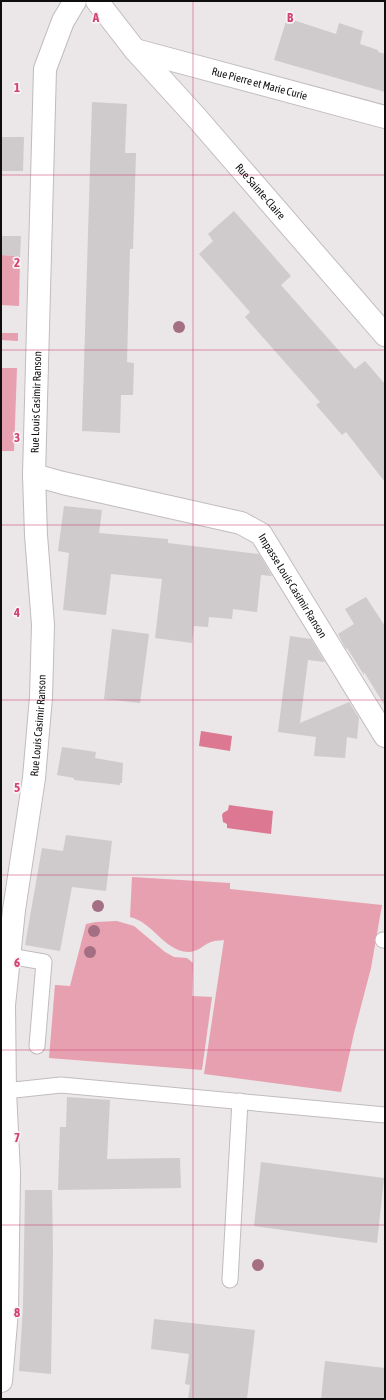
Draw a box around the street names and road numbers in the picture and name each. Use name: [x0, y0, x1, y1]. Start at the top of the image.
street label: Rue Pierre et Marie Curie: [210, 65, 309, 102]
street label: Rue Sainte-Claire: [233, 161, 288, 222]
street label: Rue Louis Casimir Ranson: [29, 351, 43, 453]
street label: Impasse Louis Casimir Ranson: [256, 531, 329, 640]
street label: Rue Louis Casimir Ranson: [28, 674, 48, 777]

